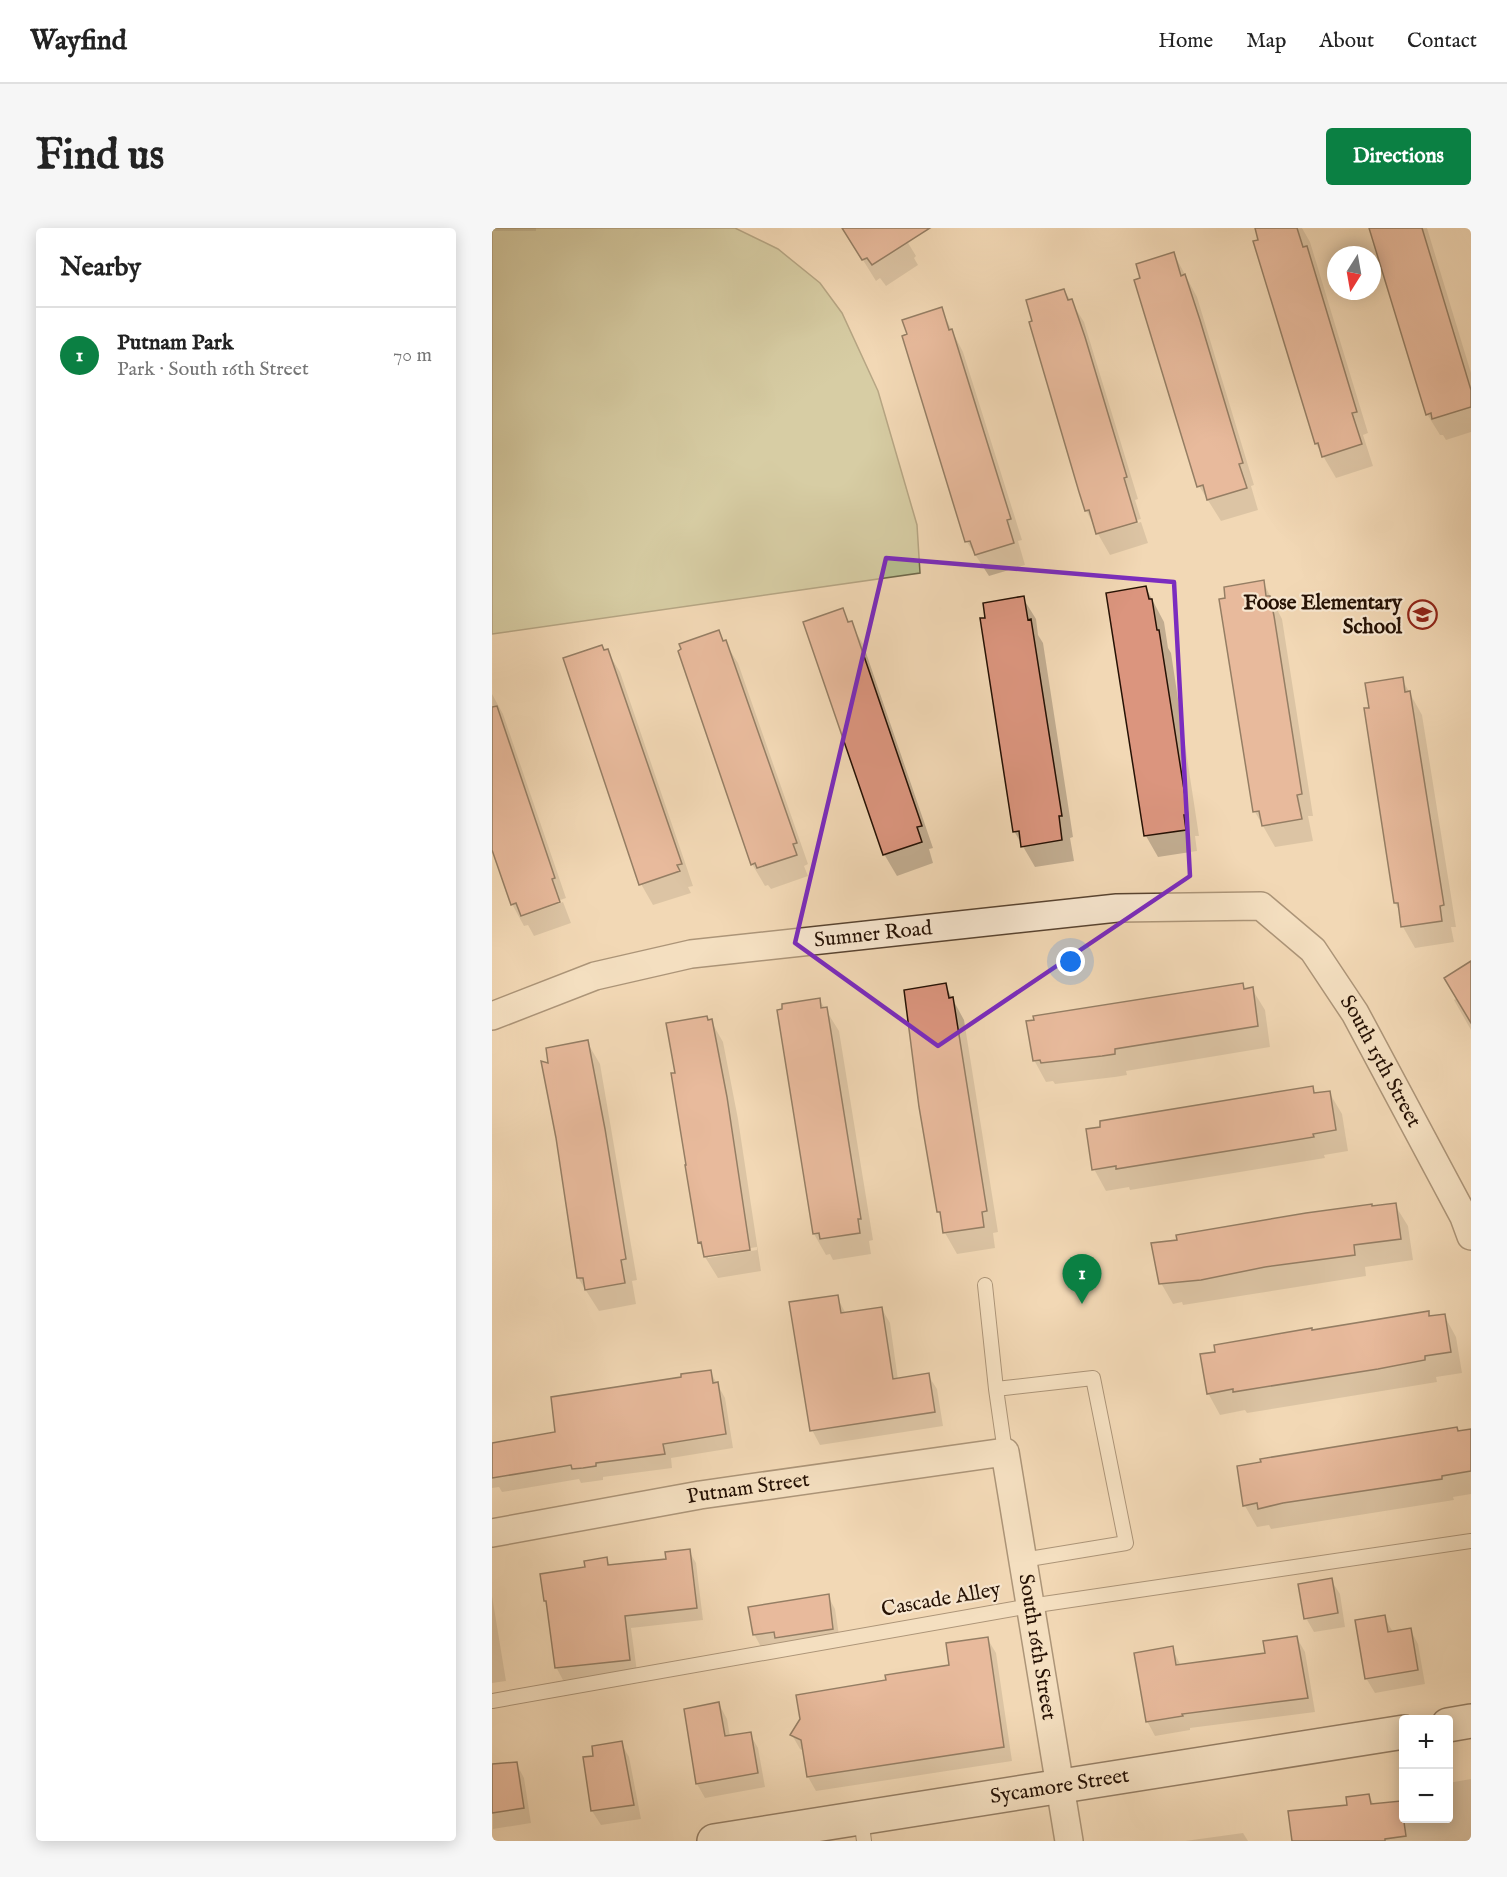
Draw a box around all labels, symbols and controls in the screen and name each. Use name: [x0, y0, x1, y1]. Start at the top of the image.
text: Wayfind: [30, 24, 127, 59]
text: Home: [1158, 28, 1213, 55]
text: Map: [1246, 28, 1286, 55]
text: About: [1319, 28, 1374, 55]
text: Contact: [1407, 28, 1477, 55]
button: Directions: [1326, 128, 1471, 185]
text: Find us: [36, 130, 164, 183]
north arrow: [1327, 246, 1381, 300]
text: Nearby: [60, 251, 141, 284]
text: Putnam Park: [117, 329, 234, 357]
text: 1: [76, 343, 83, 368]
text: 70 m: [393, 343, 432, 368]
text: Park · South 16th Street: [117, 357, 309, 382]
place label: Foose Elementary School: [1244, 590, 1403, 641]
school or university icon: Foose Elementary School: [1407, 599, 1439, 631]
street label: Sumner Road: [813, 914, 934, 954]
your location: [1056, 947, 1085, 976]
street label: South 15th Street: [1333, 990, 1427, 1132]
pin: 1: [1062, 1254, 1102, 1304]
street label: Putnam Street: [685, 1466, 811, 1511]
street label: South 16th Street: [1012, 1572, 1062, 1722]
street label: Cascade Alley: [879, 1576, 1003, 1624]
map controls: [1399, 1715, 1453, 1823]
button: +: [1399, 1715, 1453, 1769]
street label: Sycamore Street: [988, 1762, 1131, 1811]
button: −: [1399, 1769, 1453, 1823]

